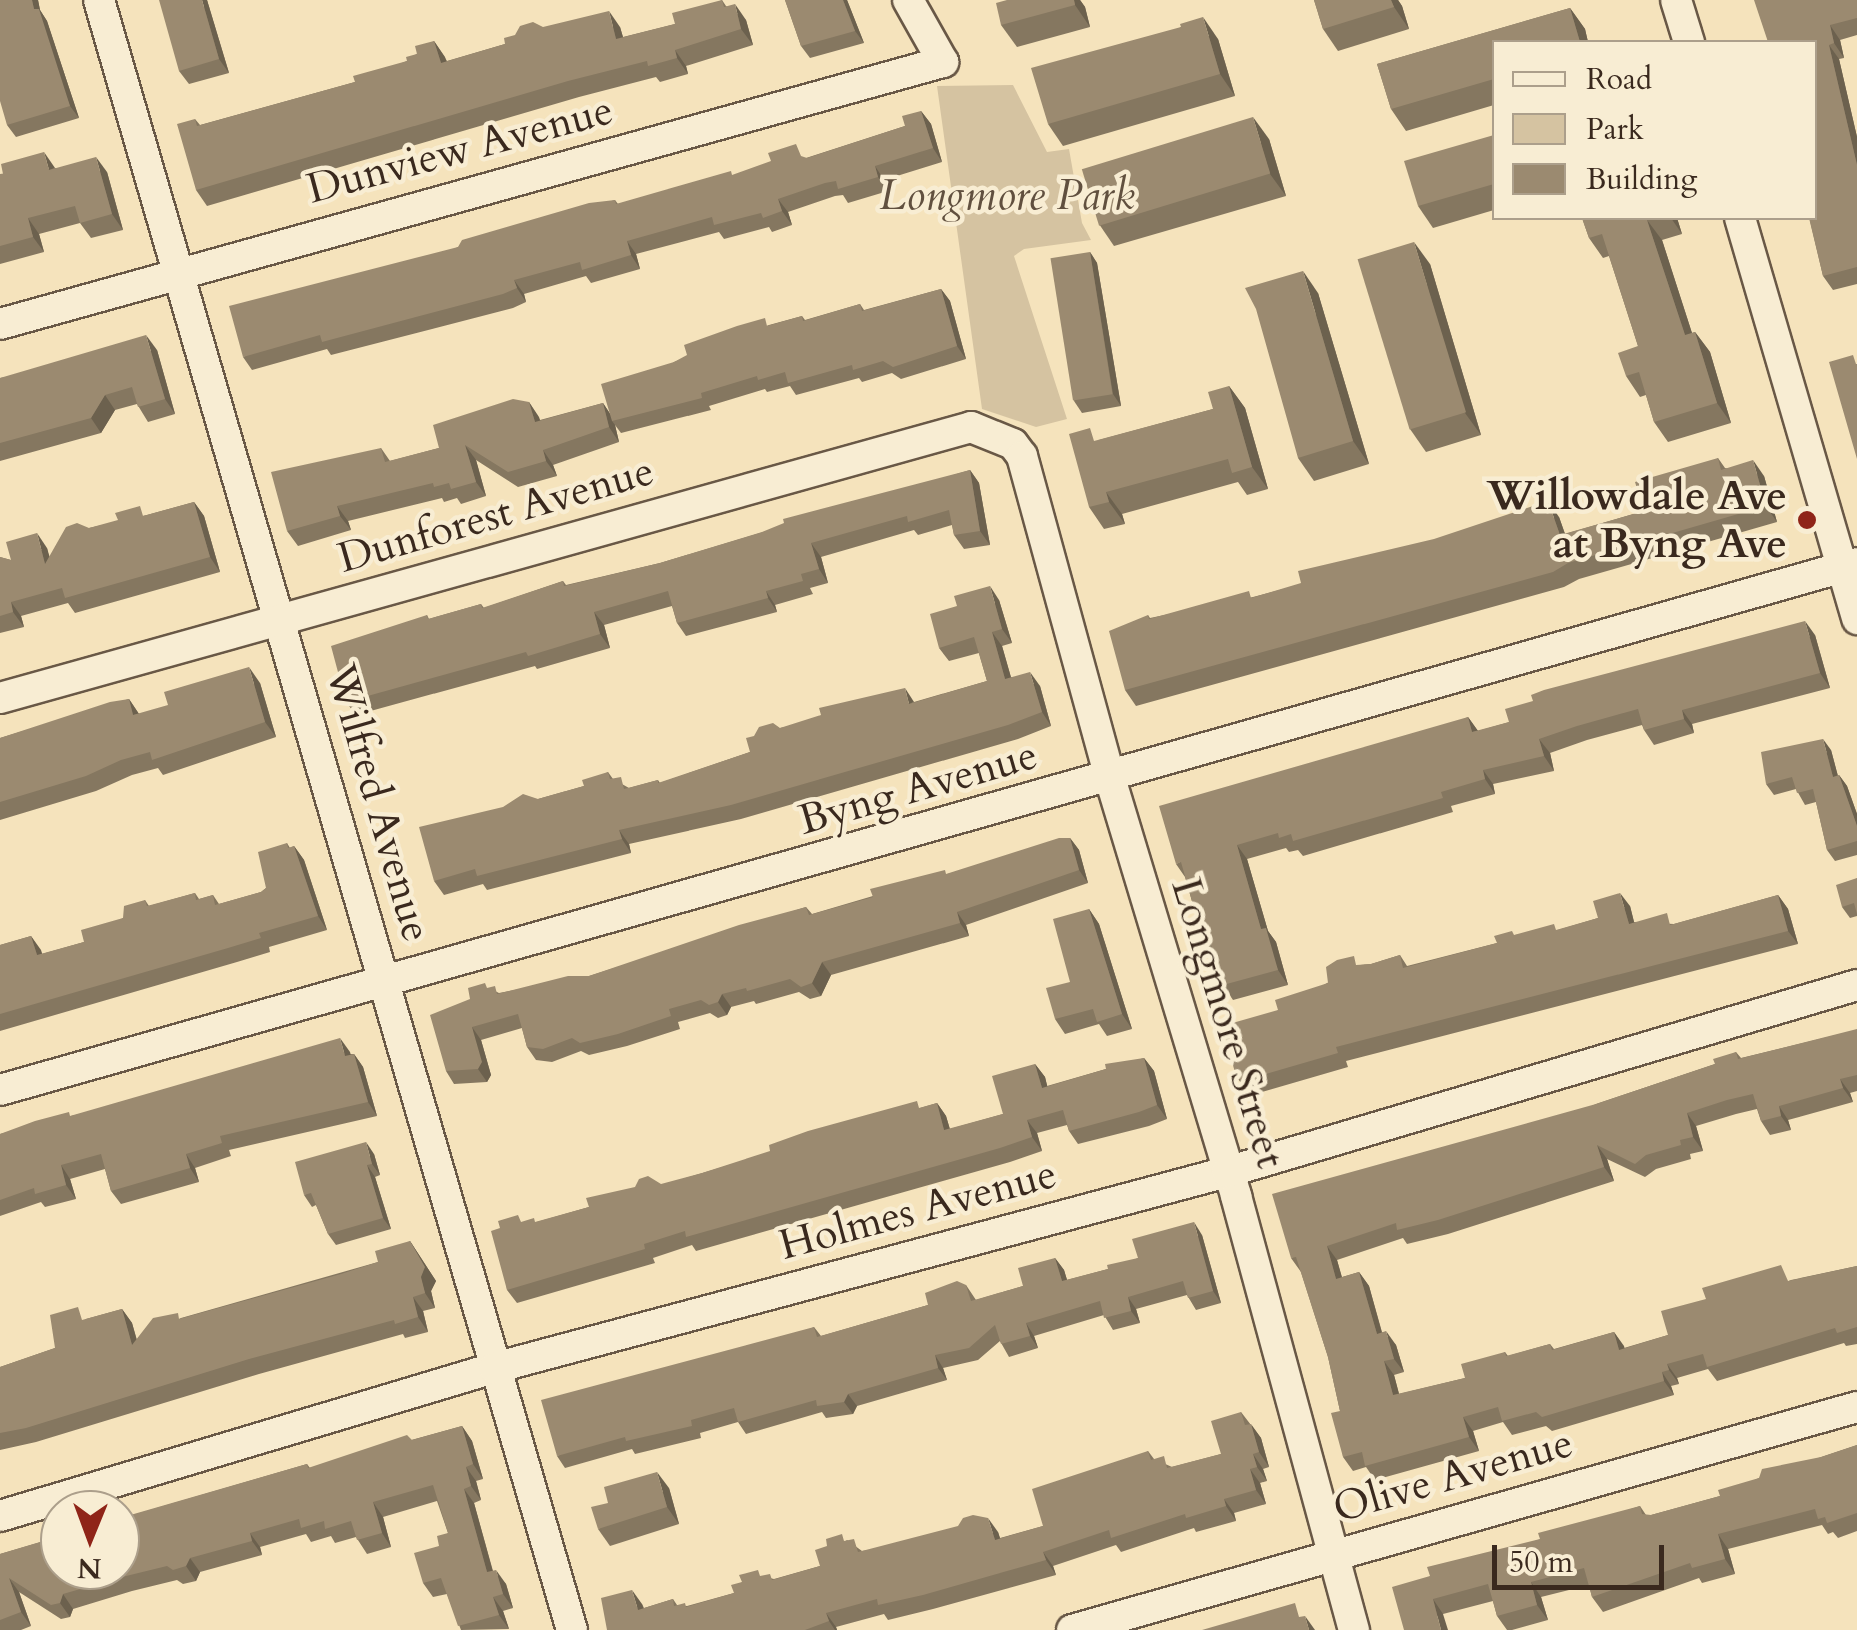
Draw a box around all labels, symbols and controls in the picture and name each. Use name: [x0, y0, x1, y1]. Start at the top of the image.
legend: [1492, 40, 1817, 220]
text: Road: [1586, 59, 1652, 100]
street label: Dunview Avenue: [302, 85, 618, 215]
text: Park: [1586, 109, 1644, 150]
text: Building: [1586, 159, 1697, 200]
park label: Longmore Park: [879, 171, 1135, 221]
street label: Dunforest Avenue: [333, 446, 659, 584]
place label: Willowdale Ave at Byng Ave: [1487, 471, 1787, 570]
marker: Willowdale Ave at Byng Ave: [1796, 509, 1818, 531]
street label: Wilfred Avenue: [314, 659, 442, 947]
street label: Byng Avenue: [793, 730, 1043, 846]
street label: Longmore Street: [1160, 872, 1296, 1174]
street label: Holmes Avenue: [774, 1149, 1062, 1271]
street label: Olive Avenue: [1328, 1418, 1578, 1534]
north arrow: [40, 1490, 140, 1590]
scale bar: [1497, 1525, 1670, 1587]
text: 50 m: [1509, 1542, 1573, 1583]
text: N: [77, 1549, 102, 1587]

